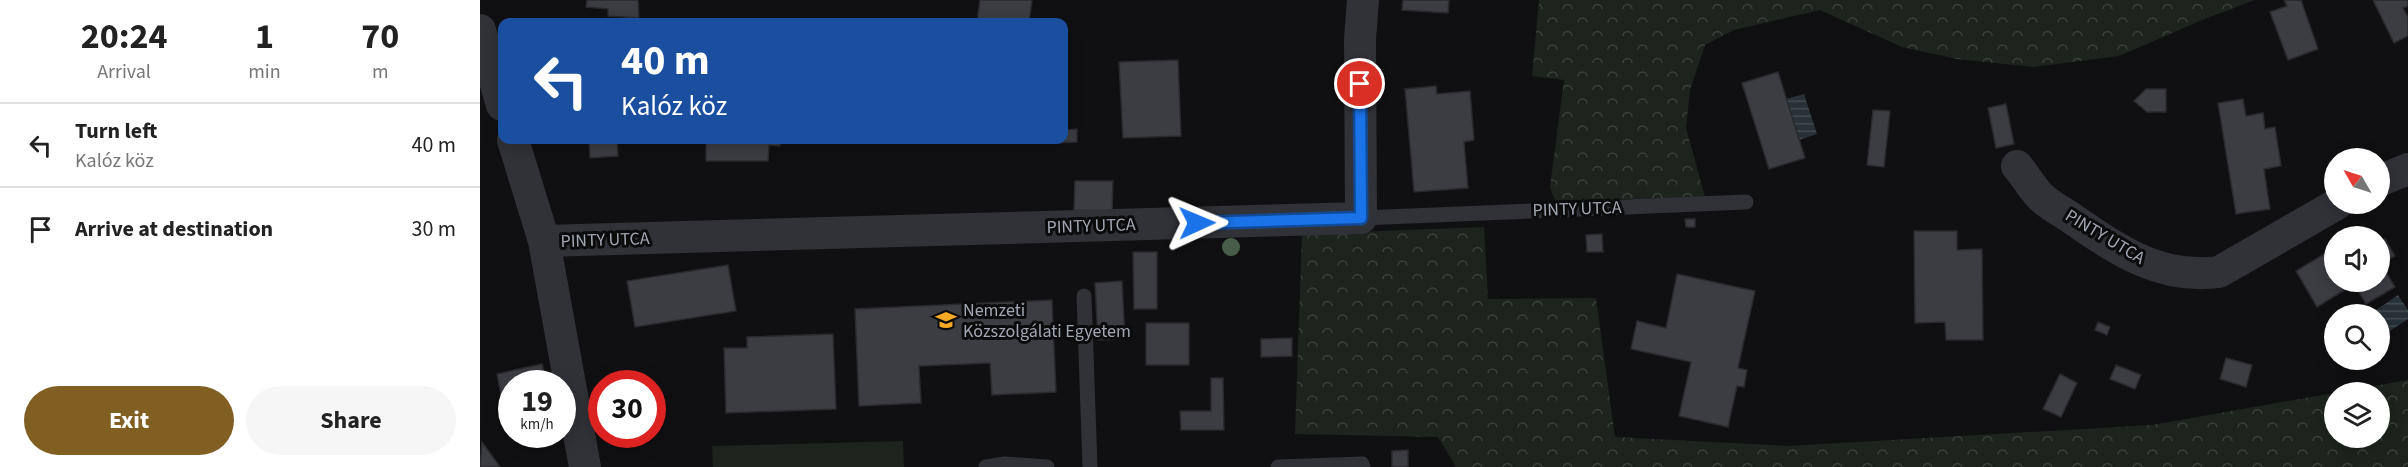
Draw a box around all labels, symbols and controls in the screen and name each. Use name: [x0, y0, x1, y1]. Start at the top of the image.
text: 20:24: [81, 11, 168, 62]
text: 1: [255, 11, 274, 62]
text: 70: [361, 11, 399, 62]
text: 40 m: [621, 31, 710, 91]
icon: left: [522, 42, 600, 120]
text: Arrival: [97, 58, 151, 86]
text: min: [248, 58, 281, 86]
text: m: [372, 58, 389, 86]
pin: [1334, 58, 1385, 109]
icon: arrive: [1343, 67, 1376, 100]
text: Kalóz köz: [621, 87, 727, 126]
text: Turn left: [75, 115, 157, 147]
icon: left: [24, 129, 57, 162]
text: 40 m: [411, 129, 456, 161]
text: Kalóz köz: [75, 147, 154, 175]
north arrow: [2324, 148, 2390, 214]
map controls: [2324, 148, 2390, 448]
position arrow: [1165, 191, 1229, 255]
street label: PINTY UTCA: [1532, 195, 1622, 223]
street label: PINTY UTCA: [2060, 203, 2150, 271]
street label: PINTY UTCA: [1046, 212, 1136, 240]
icon: arrive: [24, 213, 57, 246]
text: Arrive at destination: [75, 213, 273, 245]
text: 30 m: [411, 213, 456, 245]
street label: PINTY UTCA: [560, 226, 650, 254]
button: sound: [2324, 226, 2390, 292]
place label: Nemzeti Közszolgálati Egyetem: [963, 298, 1131, 344]
button: search: [2324, 304, 2390, 370]
school or university icon: Nemzeti Közszolgálati Egyetem: [934, 308, 958, 332]
speed limit sign: 30: [588, 370, 666, 448]
text: 19: [521, 380, 553, 423]
button: layers: [2324, 382, 2390, 448]
button: Exit: [24, 386, 234, 455]
button: Share: [246, 386, 456, 455]
text: km/h: [520, 414, 554, 435]

